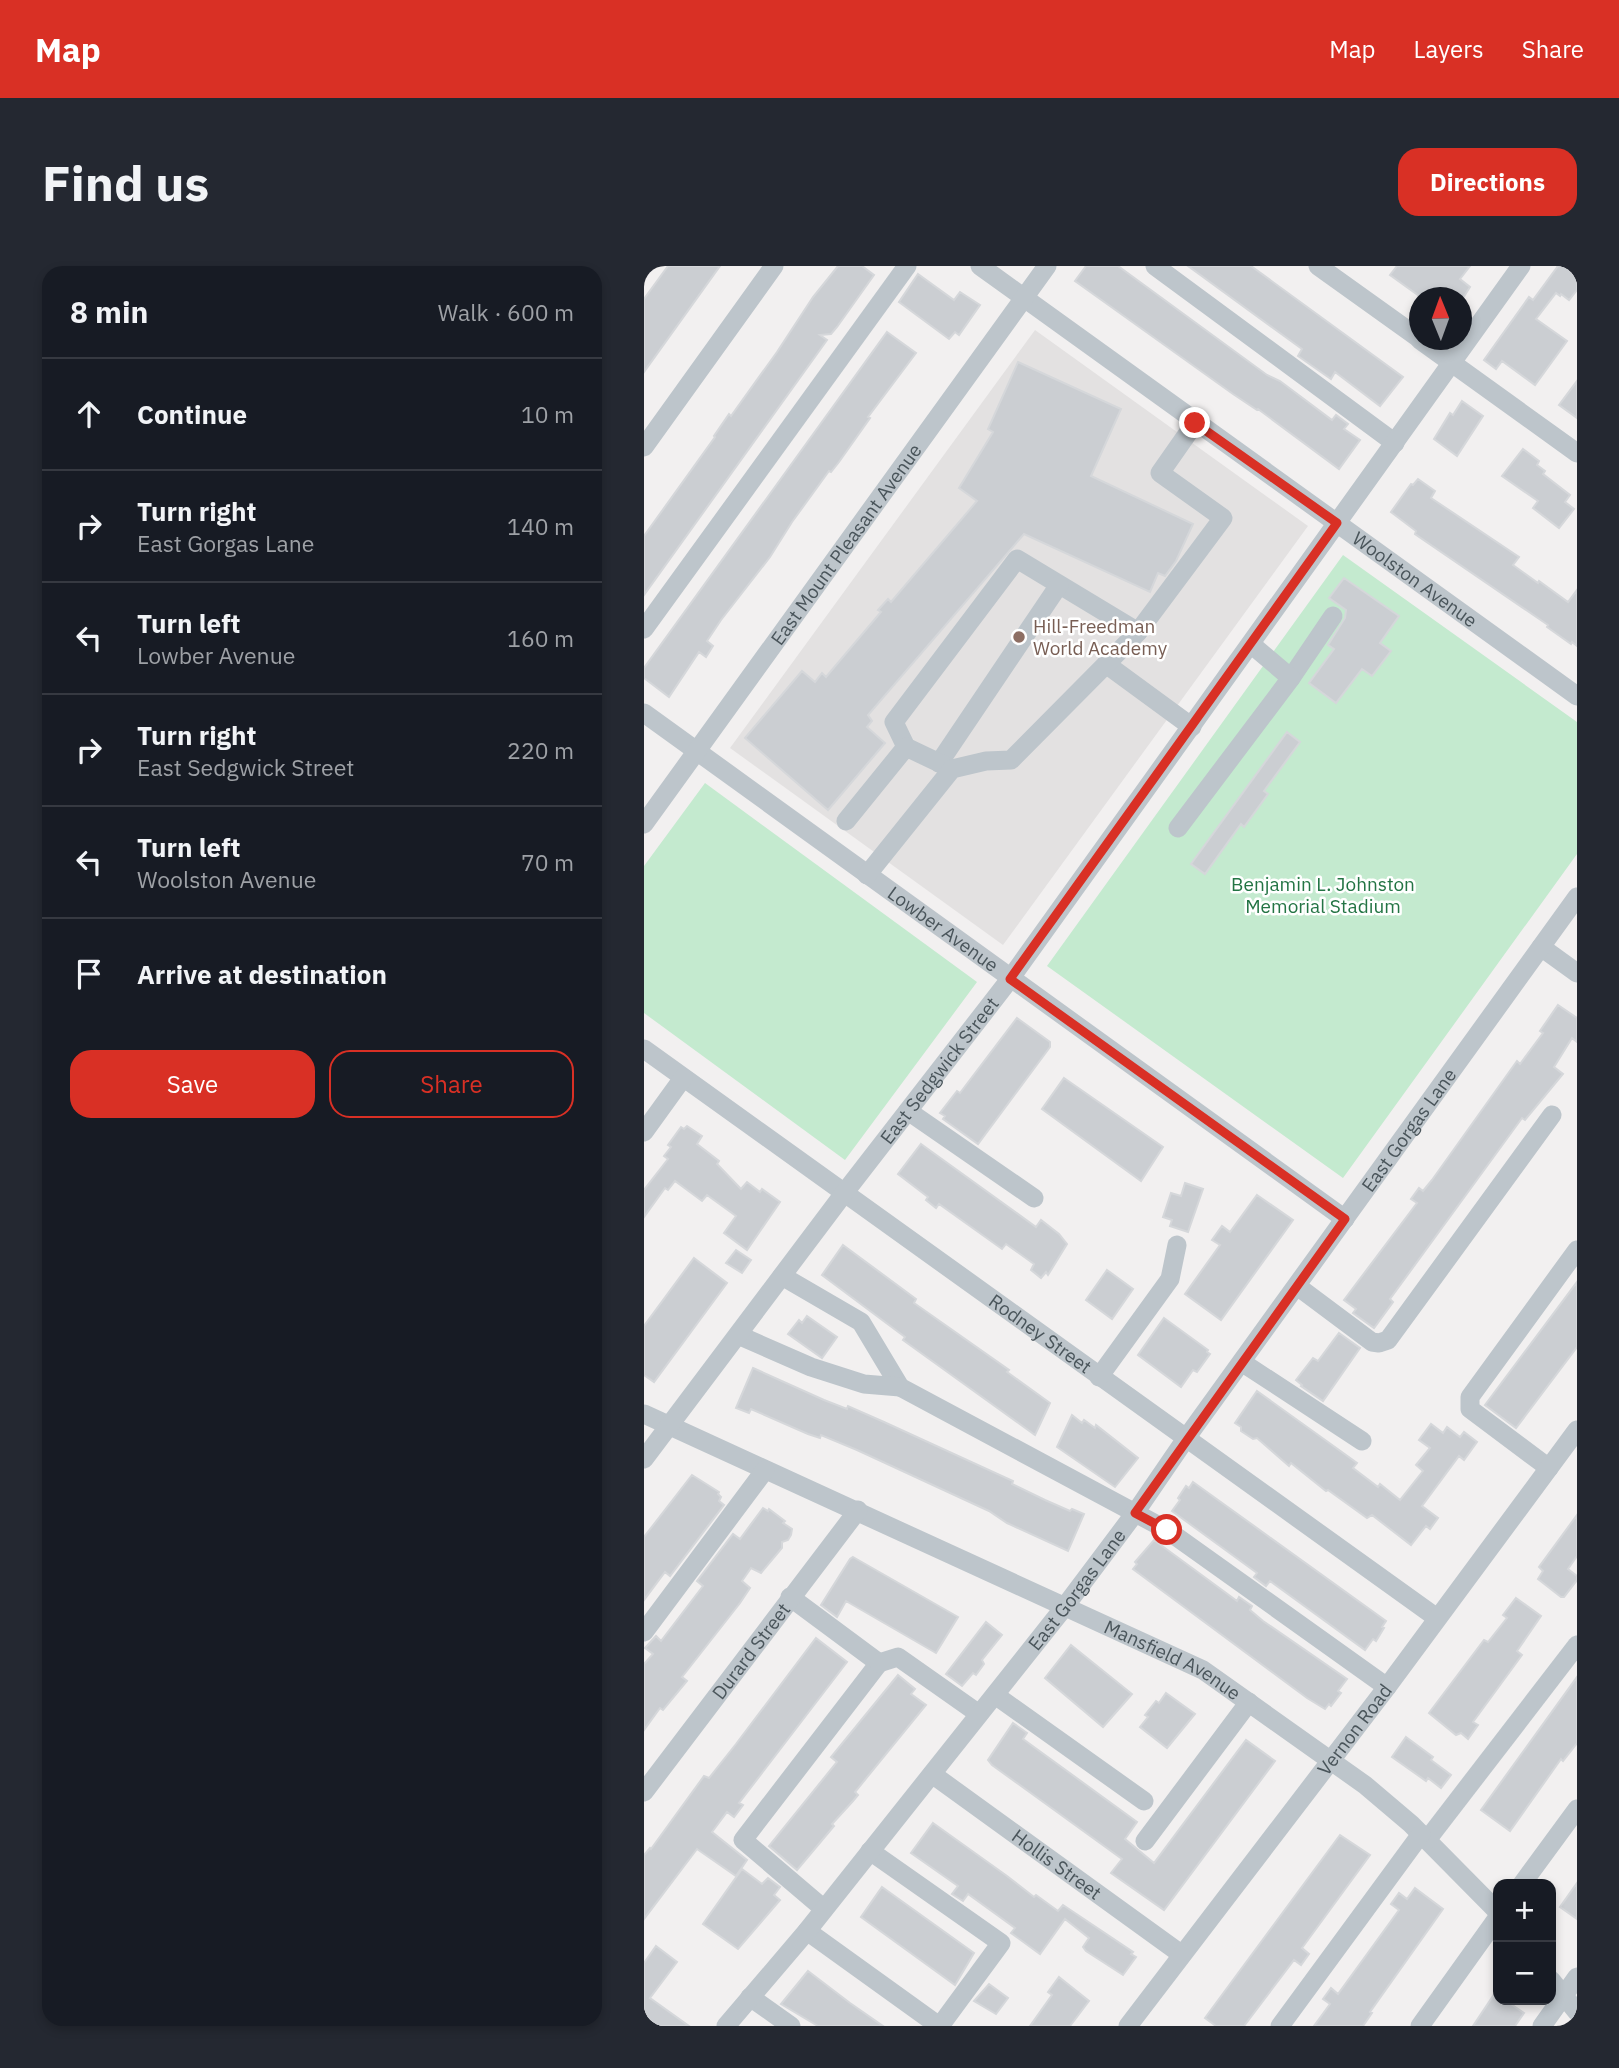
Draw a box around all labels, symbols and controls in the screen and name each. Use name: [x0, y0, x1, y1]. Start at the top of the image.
text: Map: [35, 28, 101, 71]
text: Map: [1329, 33, 1376, 65]
text: Layers: [1414, 33, 1484, 65]
text: Share: [1522, 33, 1584, 65]
button: Directions: [1398, 148, 1577, 216]
text: Find us: [42, 151, 209, 214]
north arrow: [1409, 287, 1472, 350]
text: 8 min: [70, 292, 148, 331]
text: Walk · 600 m: [438, 297, 574, 327]
icon: ahead: [70, 395, 108, 433]
text: Continue: [137, 397, 247, 431]
text: 10 m: [521, 399, 574, 429]
route end: [1179, 407, 1210, 438]
street label: East Mount Pleasant Avenue: [765, 439, 927, 650]
text: Turn right: [137, 494, 256, 528]
icon: right: [70, 507, 108, 545]
text: 140 m: [507, 511, 574, 541]
street label: Woolston Avenue: [1348, 526, 1482, 632]
text: East Gorgas Lane: [137, 528, 314, 558]
text: Turn left: [137, 606, 240, 640]
place label: Hill-Freedman World Academy: [1033, 614, 1168, 660]
icon: left: [70, 619, 108, 657]
text: 160 m: [507, 623, 574, 653]
marker: Hill-Freedman World Academy: [1011, 629, 1027, 645]
text: Lowber Avenue: [137, 640, 295, 670]
text: Turn right: [137, 718, 256, 752]
icon: right: [70, 731, 108, 769]
text: 220 m: [507, 735, 574, 765]
text: East Sedgwick Street: [137, 752, 354, 782]
text: Turn left: [137, 830, 240, 864]
icon: left: [70, 843, 108, 881]
text: 70 m: [521, 847, 574, 877]
text: Woolston Avenue: [137, 864, 316, 894]
park label: Benjamin L. Johnston Memorial Stadium: [1231, 872, 1415, 918]
street label: Lowber Avenue: [883, 881, 1003, 977]
icon: arrive: [70, 955, 108, 993]
text: Arrive at destination: [137, 957, 387, 991]
street label: East Sedgwick Street: [875, 992, 1004, 1149]
button: Save: [70, 1050, 315, 1118]
button: Share: [329, 1050, 574, 1118]
street label: East Gorgas Lane: [1356, 1063, 1461, 1196]
street label: Rodney Street: [984, 1289, 1097, 1378]
route start: [1151, 1514, 1182, 1545]
street label: East Gorgas Lane: [1023, 1524, 1131, 1655]
street label: Durard Street: [707, 1598, 795, 1704]
street label: Mansfield Avenue: [1100, 1614, 1246, 1705]
street label: Vernon Road: [1312, 1679, 1397, 1780]
street label: Hollis Street: [1007, 1824, 1106, 1905]
map controls: [1493, 1879, 1556, 2005]
button: +: [1493, 1879, 1556, 1942]
button: −: [1493, 1942, 1556, 2005]

